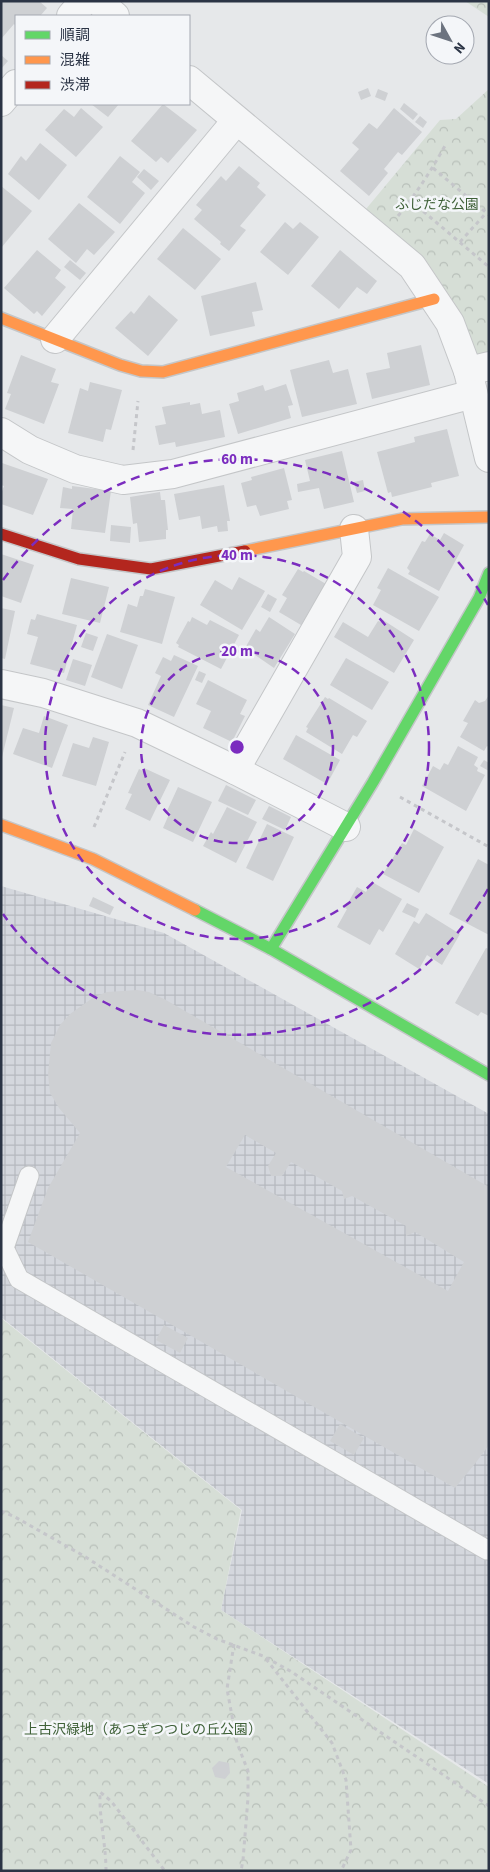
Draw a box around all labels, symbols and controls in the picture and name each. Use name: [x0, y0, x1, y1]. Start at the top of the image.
legend: [15, 15, 190, 105]
north arrow: [425, 15, 475, 65]
text: 順調: [60, 25, 90, 46]
text: N: [449, 38, 470, 58]
text: 混雑: [60, 50, 90, 71]
text: 渋滞: [60, 75, 90, 96]
park label: ふじだな公園: [395, 195, 479, 215]
text: 60 m: [221, 449, 253, 470]
text: 40 m: [221, 545, 253, 566]
text: 20 m: [221, 641, 253, 662]
centre of rings: [228, 738, 246, 756]
park label: 上古沢緑地（あつぎつつじの丘公園）: [24, 1720, 262, 1740]

